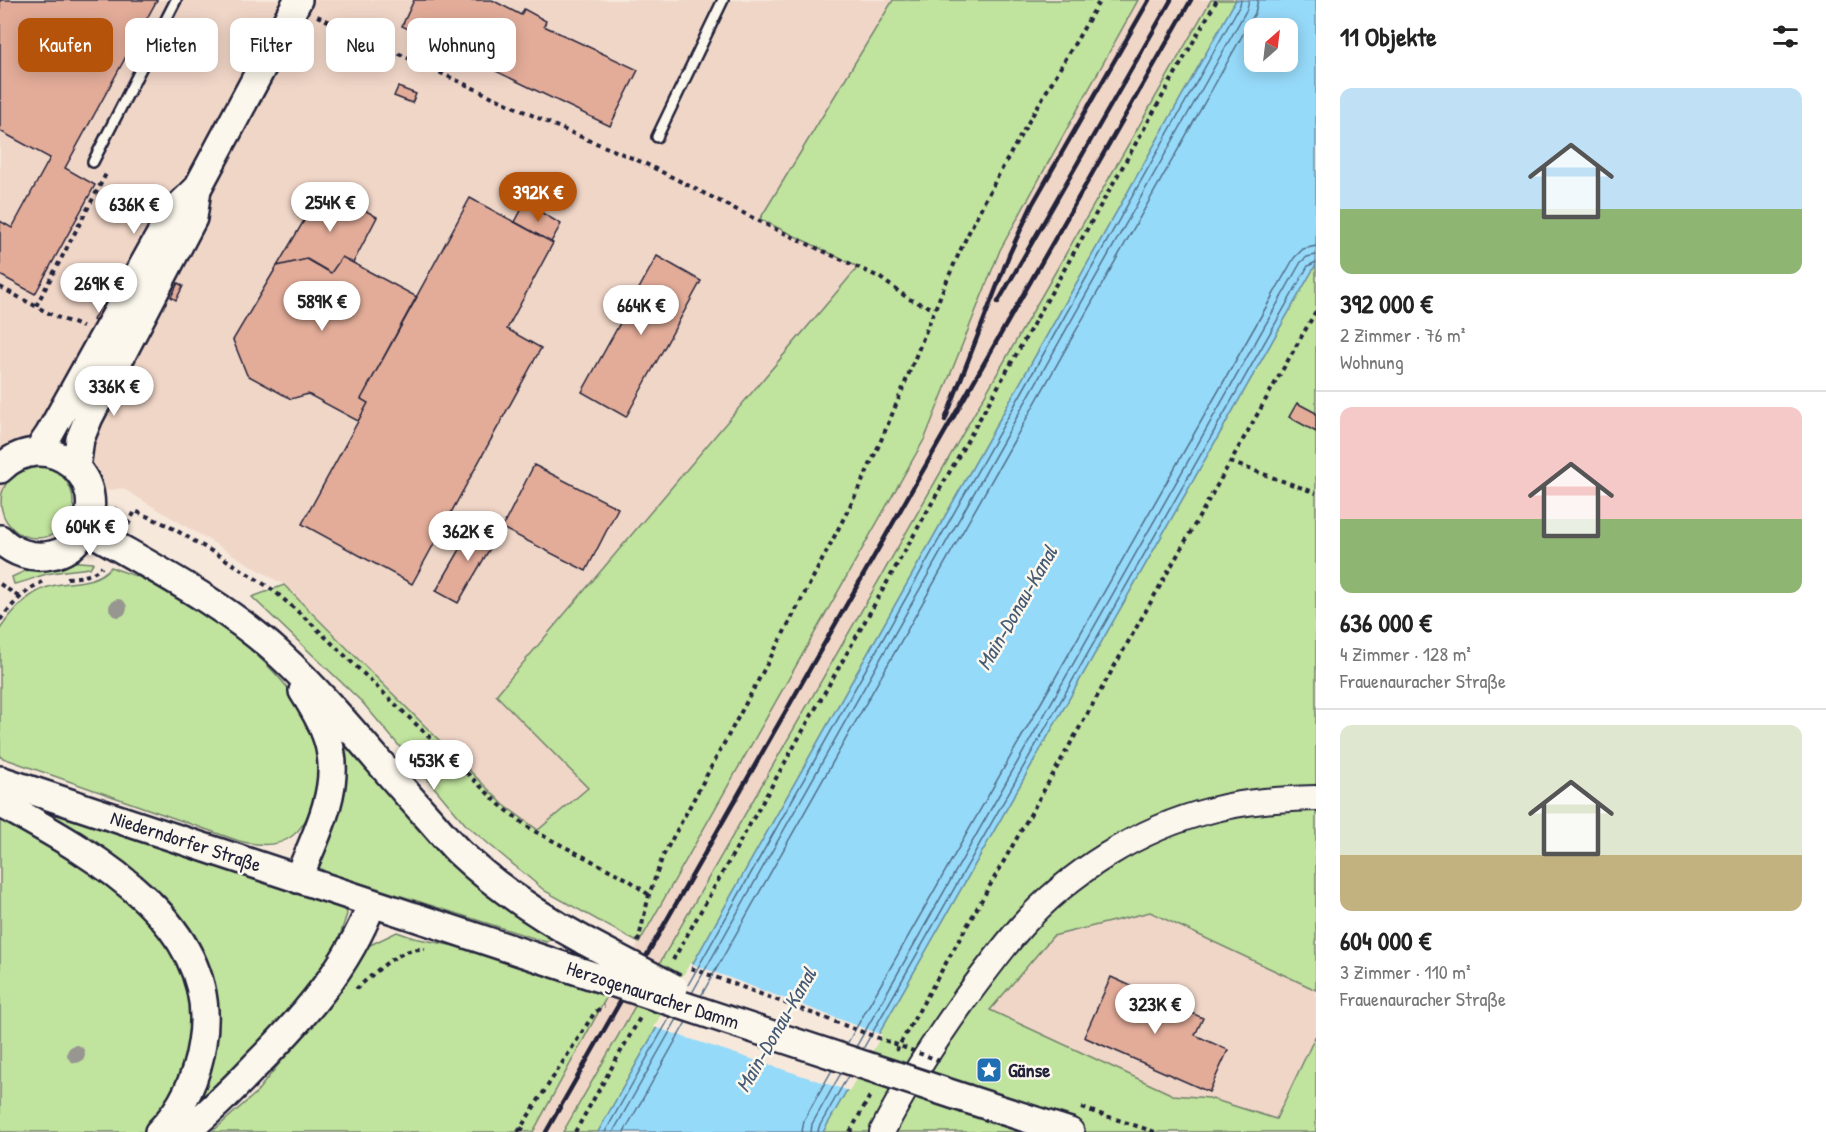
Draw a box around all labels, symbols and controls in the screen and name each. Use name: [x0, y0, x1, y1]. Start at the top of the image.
chip: Kaufen: [18, 18, 113, 72]
chip: Mieten: [125, 18, 218, 72]
chip: Filter: [230, 18, 314, 72]
chip: Neu: [326, 18, 395, 72]
chip: Wohnung: [407, 18, 516, 72]
north arrow: [1244, 18, 1298, 72]
map controls: [1244, 18, 1298, 72]
text: 11 Objekte: [1340, 19, 1437, 54]
icon: filters: [1769, 20, 1802, 53]
icon: home: [1517, 127, 1625, 235]
pin: 392K €: [489, 172, 587, 223]
text: 392K €: [513, 178, 563, 205]
pin: 254K €: [281, 182, 379, 233]
pin: 636K €: [85, 184, 183, 235]
text: 254K €: [305, 188, 355, 215]
text: 636K €: [109, 190, 159, 217]
pin: 269K €: [50, 263, 148, 314]
text: 269K €: [74, 269, 124, 296]
pin: 589K €: [273, 281, 371, 332]
pin: 664K €: [592, 285, 690, 336]
text: 392 000 €: [1340, 286, 1433, 321]
text: 589K €: [297, 287, 347, 314]
text: 664K €: [617, 291, 665, 318]
text: 2 Zimmer · 76 m²: [1340, 321, 1465, 348]
text: Wohnung: [1340, 348, 1404, 375]
pin: 336K €: [65, 366, 163, 417]
text: 336K €: [89, 372, 139, 399]
icon: home: [1517, 446, 1625, 554]
pin: 604K €: [41, 506, 139, 557]
pin: 362K €: [419, 511, 517, 562]
text: 604K €: [65, 512, 115, 539]
text: 362K €: [443, 517, 493, 544]
water label: Main-Donau-Kanal: [969, 539, 1065, 675]
text: 636 000 €: [1340, 605, 1432, 640]
text: 4 Zimmer · 128 m²: [1340, 640, 1471, 667]
text: Frauenauracher Straße: [1340, 667, 1506, 694]
pin: 453K €: [385, 740, 483, 791]
text: 453K €: [409, 746, 459, 773]
icon: home: [1517, 764, 1625, 872]
street label: Niederndorfer Straße: [107, 803, 265, 878]
text: 604 000 €: [1340, 923, 1431, 958]
street label: Herzogenauracher Damm: [563, 954, 743, 1035]
text: 3 Zimmer · 110 m²: [1340, 958, 1471, 985]
water label: Main-Donau-Kanal: [728, 961, 824, 1097]
pin: 323K €: [1106, 984, 1204, 1035]
text: Frauenauracher Straße: [1340, 985, 1506, 1012]
text: 323K €: [1129, 990, 1181, 1017]
place icon: Gänse: [974, 1055, 1004, 1085]
place label: Gänse: [1008, 1056, 1050, 1083]

